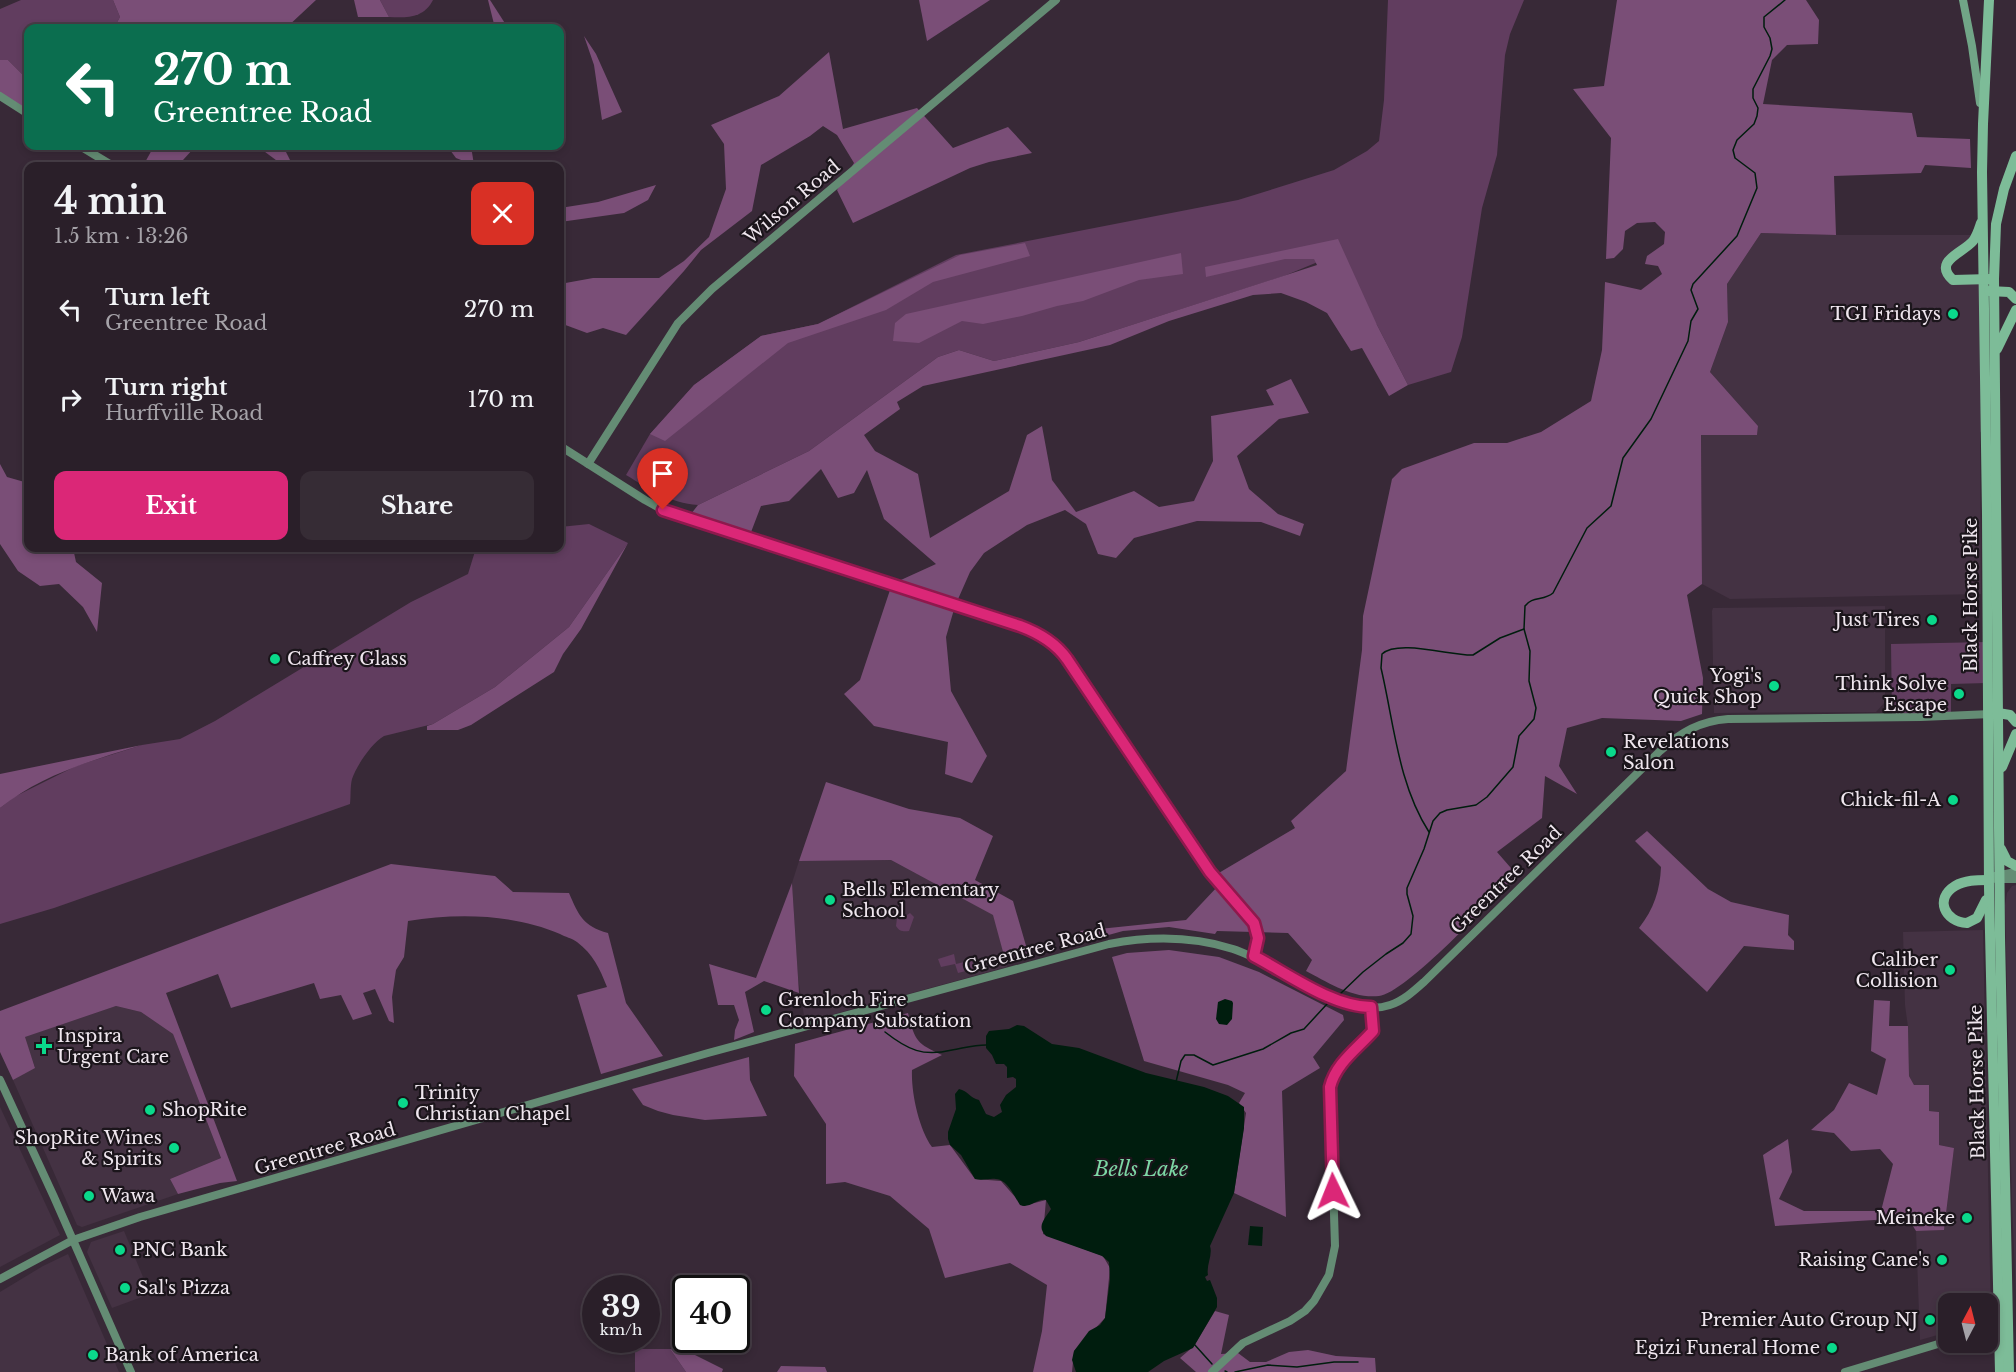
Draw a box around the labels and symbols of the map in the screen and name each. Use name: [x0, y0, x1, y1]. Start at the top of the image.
street label: Wilson Road: [739, 156, 844, 249]
place label: TGI Fridays: [1831, 303, 1941, 325]
marker: TGI Fridays: [1946, 307, 1960, 321]
pin: [637, 448, 688, 510]
street label: Black Horse Pike: [1960, 518, 1982, 672]
place label: Just Tires: [1833, 609, 1920, 631]
marker: Just Tires: [1925, 613, 1939, 627]
place label: Caffrey Glass: [287, 648, 407, 670]
marker: Caffrey Glass: [268, 652, 282, 666]
place label: Yogi's Quick Shop: [1653, 665, 1762, 708]
place label: Think Solve Escape: [1836, 673, 1947, 716]
marker: Yogi's Quick Shop: [1767, 679, 1781, 693]
marker: Think Solve Escape: [1952, 687, 1966, 701]
place label: Revelations Salon: [1623, 731, 1729, 774]
marker: Revelations Salon: [1604, 745, 1618, 759]
place label: Chick-fil-A: [1840, 789, 1942, 811]
marker: Chick-fil-A: [1946, 793, 1960, 807]
street label: Greentree Road: [1446, 821, 1566, 939]
place label: Bells Elementary School: [842, 879, 1000, 922]
marker: Bells Elementary School: [823, 893, 837, 907]
street label: Greentree Road: [962, 919, 1108, 979]
place label: Caliber Collision: [1855, 949, 1938, 992]
marker: Caliber Collision: [1943, 963, 1957, 977]
place label: Grenloch Fire Company Substation: [778, 989, 971, 1032]
marker: Grenloch Fire Company Substation: [759, 1003, 773, 1017]
street label: Black Horse Pike: [1965, 1004, 1989, 1160]
place label: Inspira Urgent Care: [57, 1025, 169, 1068]
marker: Inspira Urgent Care: [35, 1037, 53, 1055]
place label: Trinity Christian Chapel: [415, 1082, 571, 1125]
marker: Trinity Christian Chapel: [396, 1096, 410, 1110]
place label: ShopRite: [162, 1099, 247, 1121]
marker: ShopRite: [143, 1103, 157, 1117]
street label: Greentree Road: [252, 1118, 398, 1180]
place label: ShopRite Wines & Spirits: [15, 1127, 162, 1170]
marker: ShopRite Wines & Spirits: [167, 1141, 181, 1155]
water label: Bells Lake: [1093, 1157, 1188, 1181]
position arrow: [1301, 1159, 1365, 1223]
place label: Wawa: [100, 1185, 155, 1207]
marker: Wawa: [82, 1189, 96, 1203]
place label: Meineke: [1876, 1207, 1955, 1229]
marker: Meineke: [1960, 1211, 1974, 1225]
place label: PNC Bank: [132, 1239, 227, 1261]
marker: PNC Bank: [113, 1243, 127, 1257]
place label: Raising Cane's: [1799, 1249, 1930, 1271]
marker: Raising Cane's: [1935, 1253, 1949, 1267]
speed limit sign: 40: [672, 1275, 750, 1353]
place label: Sal's Pizza: [137, 1277, 230, 1299]
marker: Sal's Pizza: [118, 1281, 132, 1295]
north arrow: [1938, 1293, 1998, 1353]
place label: Premier Auto Group NJ: [1701, 1309, 1918, 1331]
marker: Premier Auto Group NJ: [1923, 1313, 1937, 1327]
place label: Egizi Funeral Home: [1635, 1337, 1820, 1359]
marker: Egizi Funeral Home: [1825, 1341, 1839, 1355]
place label: Bank of America: [105, 1344, 259, 1366]
marker: Bank of America: [86, 1348, 100, 1362]

